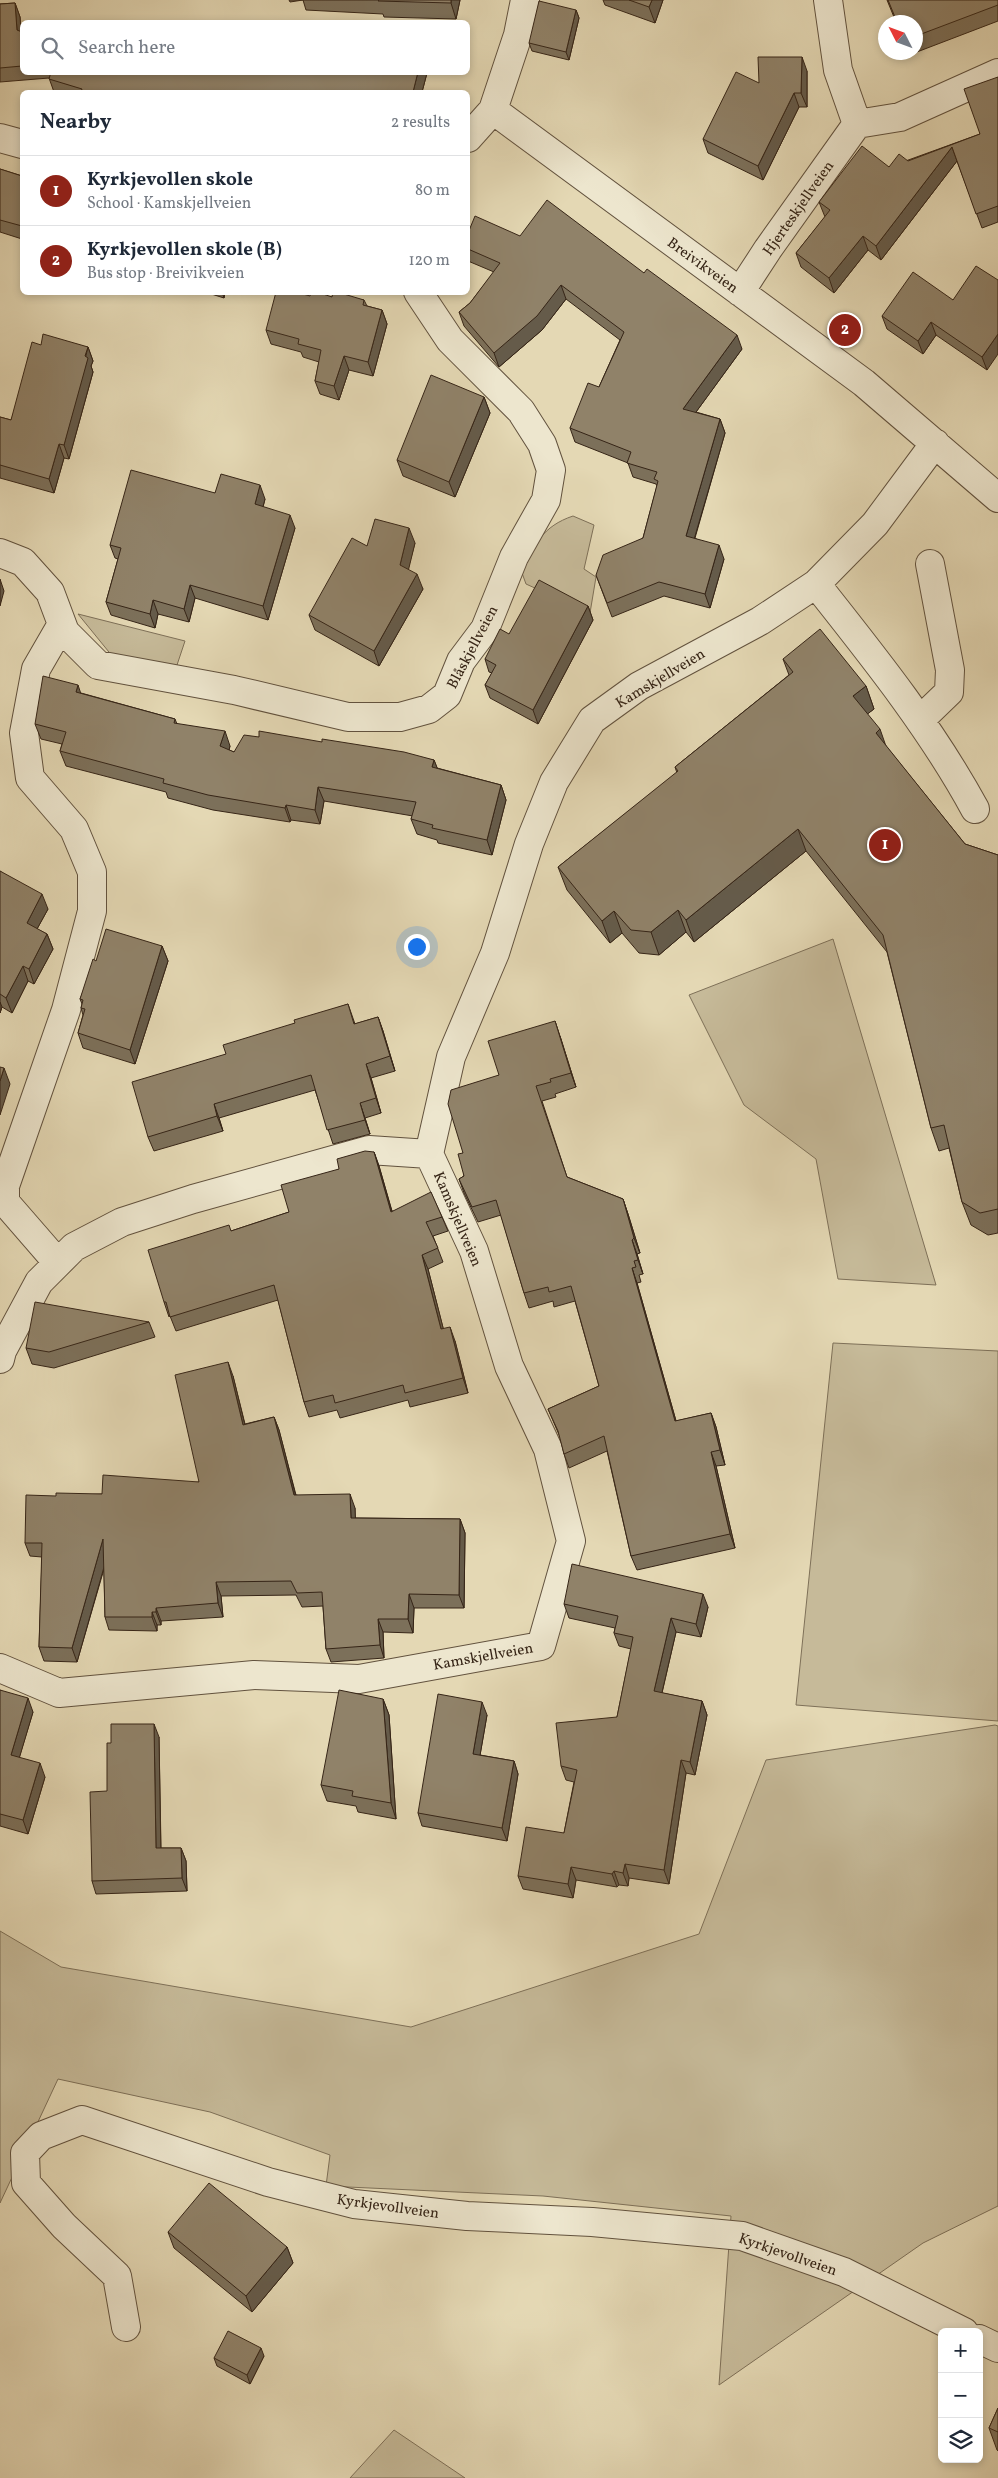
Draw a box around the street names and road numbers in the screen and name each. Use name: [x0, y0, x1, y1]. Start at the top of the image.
street label: Hjerteskjellveien: [759, 157, 840, 261]
street label: Breivikveien: [662, 233, 742, 299]
street label: Blåskjellveien: [443, 602, 504, 693]
street label: Kamskjellveien: [612, 644, 710, 714]
street label: Kamskjellveien: [427, 1169, 486, 1270]
street label: Kamskjellveien: [432, 1638, 535, 1677]
street label: Kyrkjevollveien: [335, 2190, 440, 2225]
street label: Kyrkjevollveien: [735, 2229, 840, 2282]

